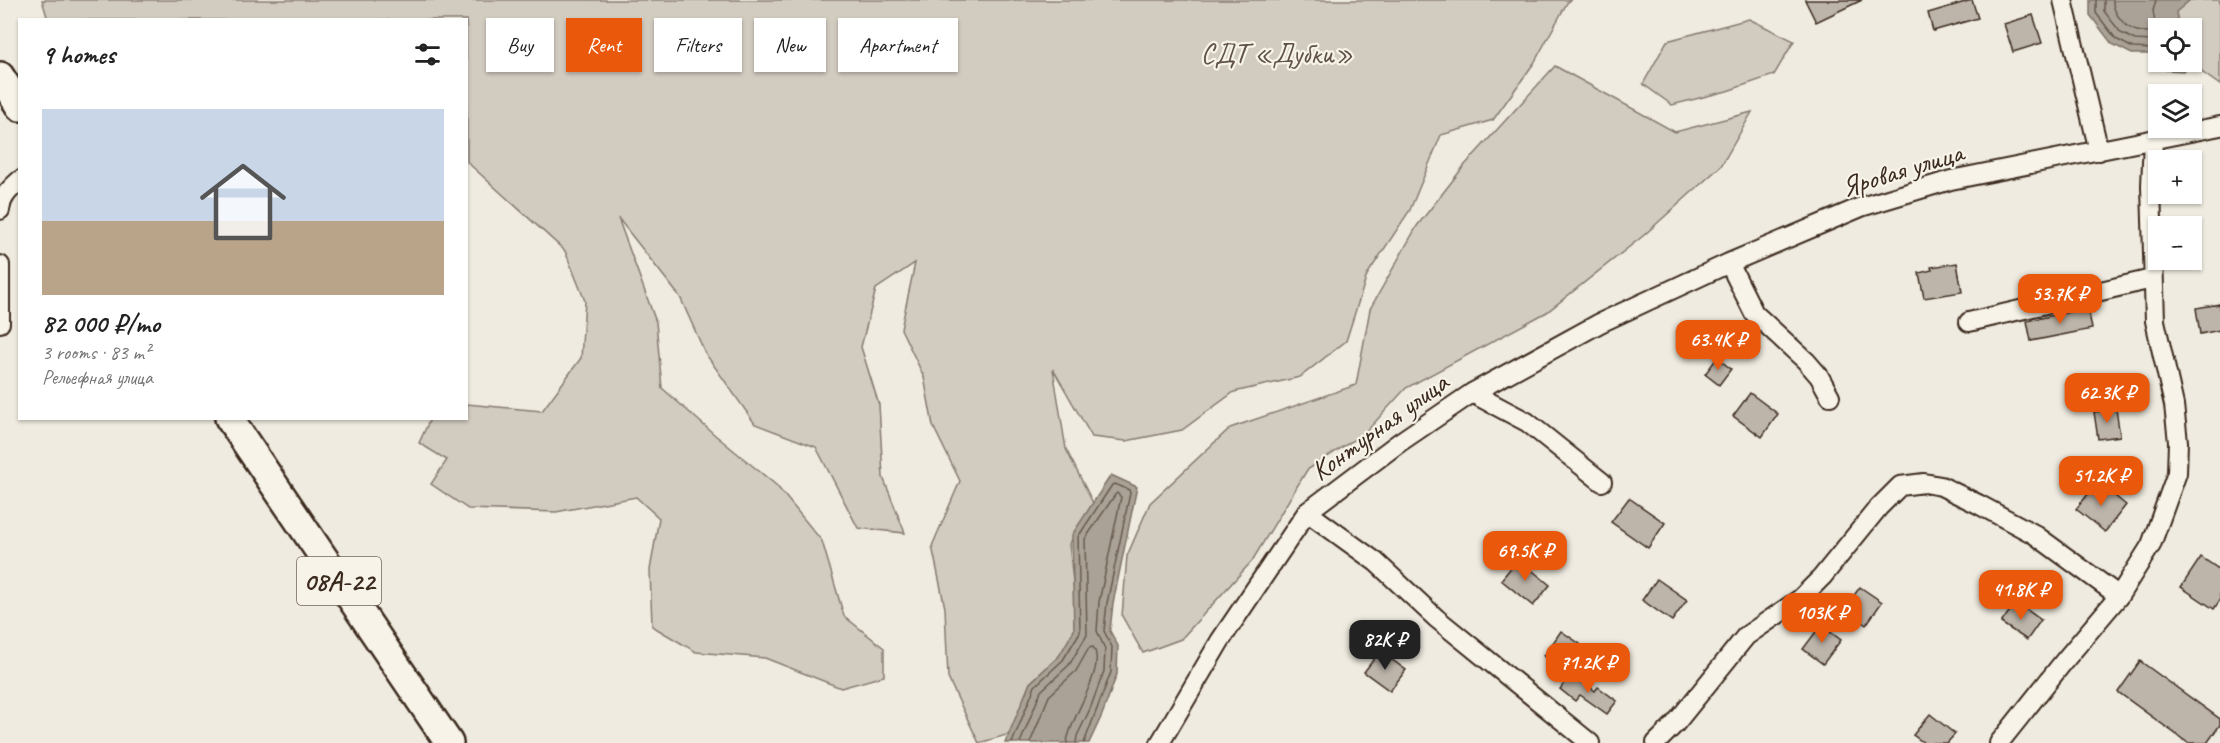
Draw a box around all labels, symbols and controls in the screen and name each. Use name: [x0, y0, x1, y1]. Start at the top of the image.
chip: Buy: [486, 18, 554, 72]
chip: Rent: [566, 18, 642, 72]
chip: Filters: [654, 18, 742, 72]
chip: New: [754, 18, 826, 72]
chip: Apartment: [838, 18, 958, 72]
map controls: [2148, 18, 2202, 270]
button: locate: [2148, 18, 2202, 72]
park label: СДТ «Дубки»: [1201, 36, 1353, 71]
text: 9 homes: [42, 38, 115, 71]
icon: filters: [411, 38, 444, 71]
button: layers: [2148, 84, 2202, 138]
street label: Яровая улица: [1837, 134, 1970, 205]
icon: home: [189, 148, 297, 256]
button: +: [2148, 150, 2202, 204]
button: −: [2148, 216, 2202, 270]
pin: 53.7K ₽: [2005, 274, 2115, 325]
text: 53.7K ₽: [2032, 281, 2088, 306]
text: 82 000 ₽/mo: [42, 307, 160, 340]
pin: 63.4K ₽: [1663, 320, 1773, 371]
text: 63.4K ₽: [1690, 327, 1746, 352]
text: 3 rooms · 83 m²: [42, 340, 150, 365]
street label: Контурная улица: [1304, 364, 1456, 488]
text: Рельефная улица: [42, 365, 153, 390]
pin: 62.3K ₽: [2052, 373, 2162, 424]
text: 62.3K ₽: [2079, 380, 2135, 405]
pin: 51.2K ₽: [2046, 456, 2156, 507]
text: 51.2K ₽: [2073, 463, 2129, 488]
pin: 69.5K ₽: [1470, 531, 1580, 582]
text: 69.5K ₽: [1497, 538, 1553, 563]
road number: 08А-22: [297, 557, 381, 605]
pin: 41.8K ₽: [1966, 570, 2076, 621]
text: 41.8K ₽: [1993, 577, 2049, 602]
pin: 103K ₽: [1773, 593, 1871, 644]
text: 103K ₽: [1796, 600, 1848, 625]
pin: 82K ₽: [1343, 620, 1427, 671]
text: 82K ₽: [1363, 627, 1407, 652]
pin: 71.2K ₽: [1533, 643, 1643, 694]
text: 71.2K ₽: [1560, 650, 1616, 675]

